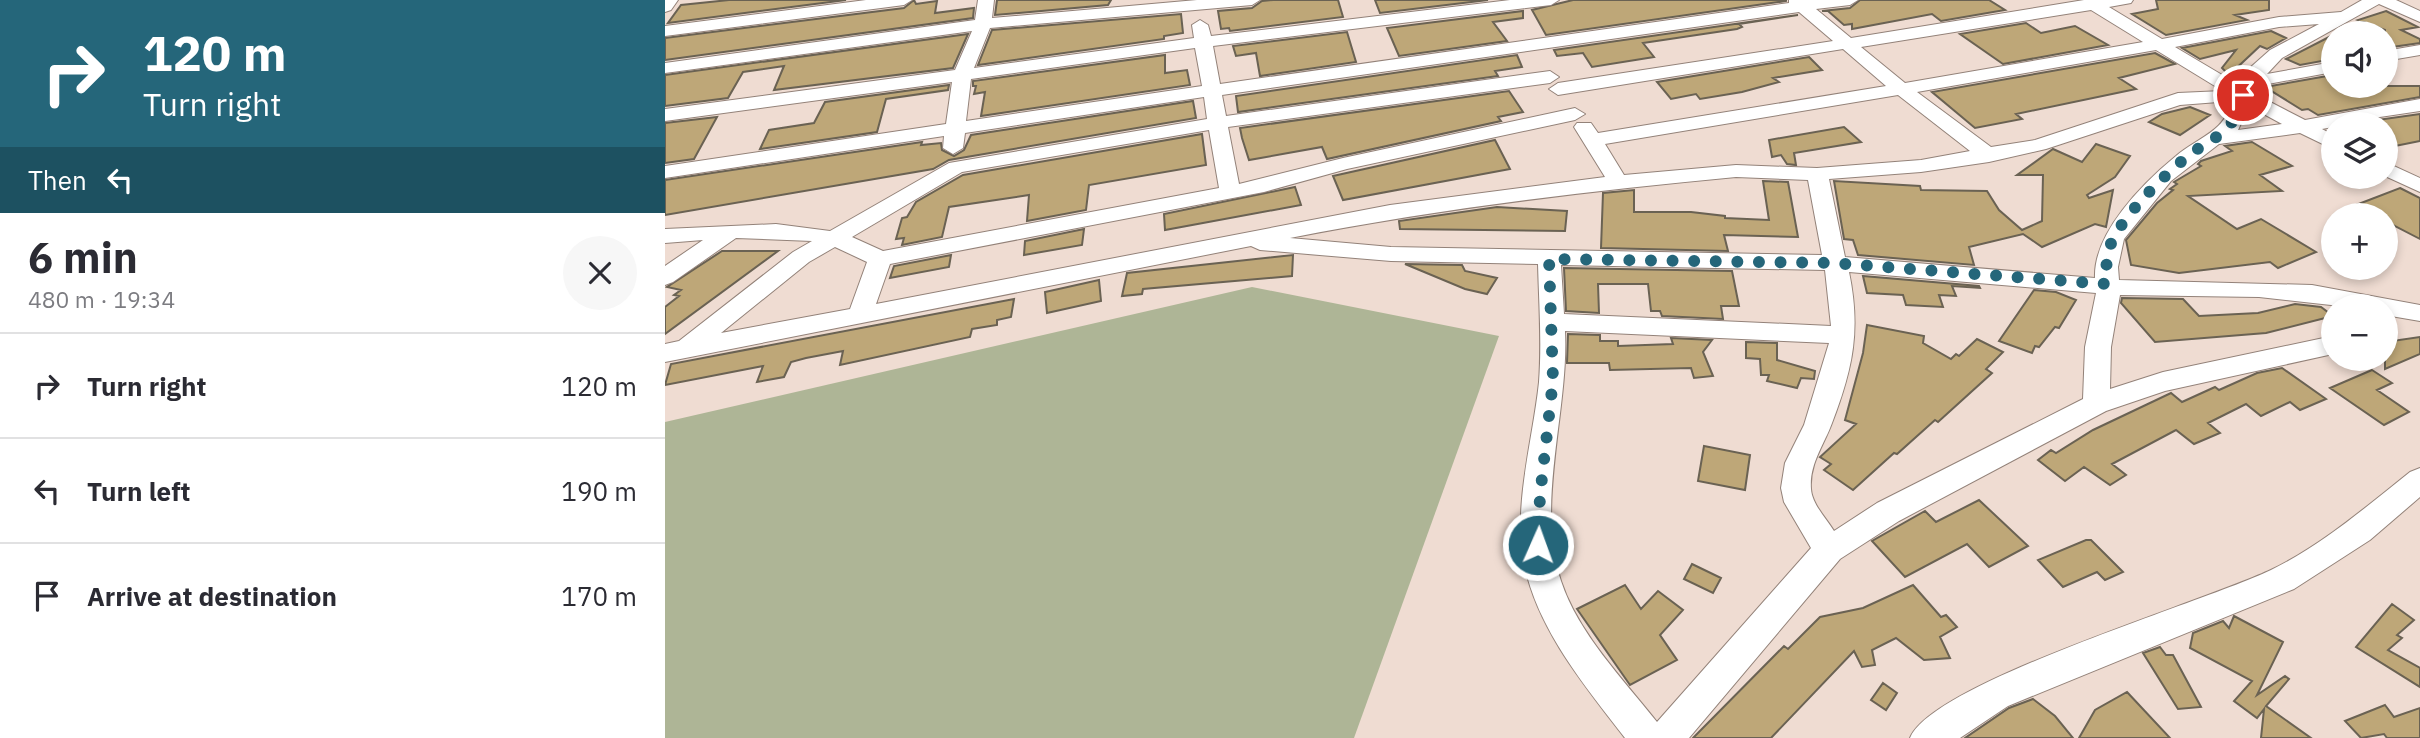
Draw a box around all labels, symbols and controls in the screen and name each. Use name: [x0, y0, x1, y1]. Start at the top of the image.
text: 120 m: [143, 21, 287, 84]
map controls: [2321, 21, 2398, 371]
button: sound: [2321, 21, 2398, 98]
icon: right: [28, 28, 119, 119]
pin: [2213, 65, 2273, 125]
icon: arrive: [2224, 76, 2262, 114]
text: Turn right: [143, 83, 281, 125]
button: layers: [2321, 112, 2398, 189]
icon: left: [101, 161, 139, 199]
text: Then: [28, 163, 87, 197]
button: +: [2321, 203, 2398, 280]
text: 6 min: [28, 230, 138, 285]
button: close: [563, 236, 637, 310]
text: 480 m · 19:34: [28, 284, 175, 314]
button: −: [2321, 294, 2398, 371]
icon: right: [28, 367, 66, 405]
text: Turn right: [87, 369, 206, 403]
text: 120 m: [561, 369, 637, 403]
icon: left: [28, 472, 66, 510]
text: Turn left: [87, 474, 190, 508]
text: 190 m: [561, 474, 637, 508]
position arrow: [1501, 508, 1575, 582]
icon: arrive: [28, 577, 66, 615]
text: Arrive at destination: [87, 579, 337, 613]
text: 170 m: [561, 579, 637, 613]

